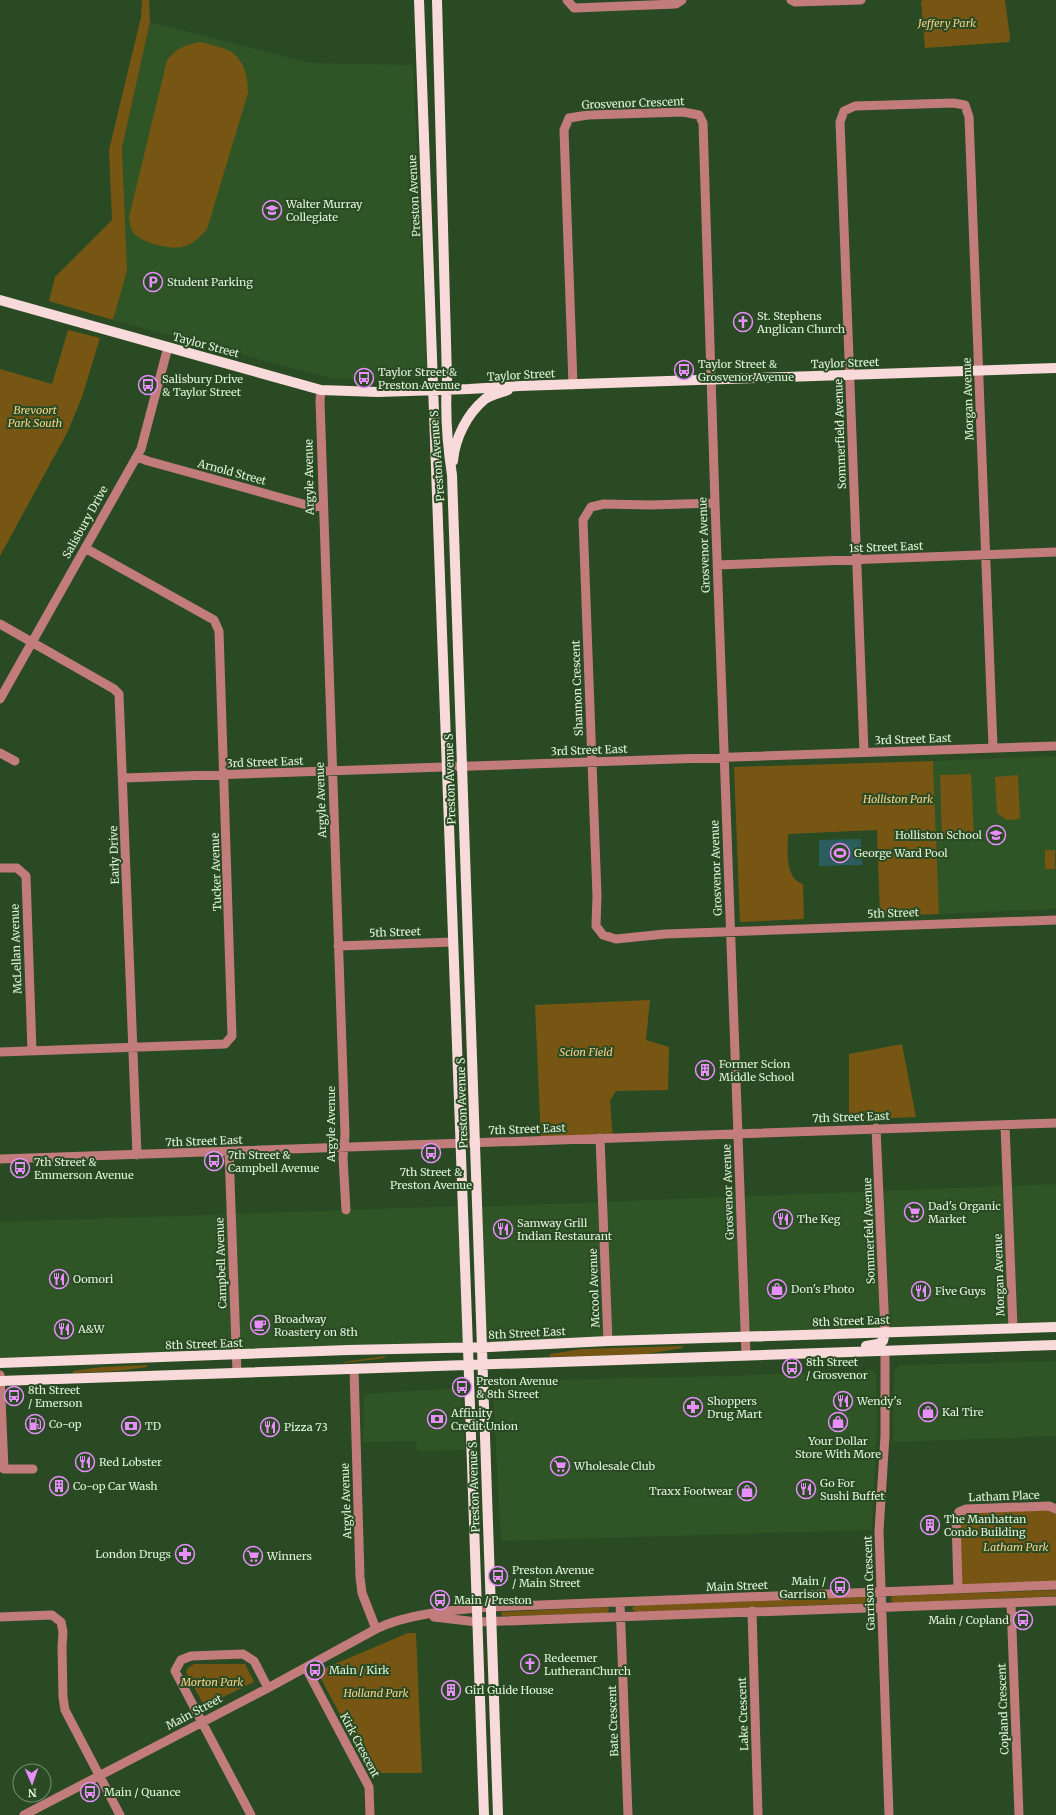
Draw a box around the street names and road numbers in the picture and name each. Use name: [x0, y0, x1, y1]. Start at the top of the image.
street label: Grosvenor Crescent: [581, 94, 685, 112]
street label: Preston Avenue: [405, 154, 423, 237]
street label: Taylor Street: [171, 329, 241, 361]
street label: Taylor Street: [811, 355, 880, 371]
street label: Morgan Avenue: [960, 357, 976, 441]
street label: Taylor Street: [487, 366, 556, 384]
street label: Sommerfield Avenue: [831, 378, 849, 489]
street label: Preston Avenue S: [427, 410, 447, 502]
street label: Argyle Avenue: [301, 439, 317, 516]
street label: Arnold Street: [195, 456, 269, 488]
street label: Salisbury Drive: [59, 483, 111, 561]
street label: Grosvenor Avenue: [695, 497, 713, 593]
street label: 1st Street East: [849, 539, 924, 555]
street label: Shannon Crescent: [568, 639, 586, 736]
street label: 3rd Street East: [874, 731, 952, 747]
street label: Preston Avenue S: [441, 733, 459, 825]
street label: 3rd Street East: [550, 742, 628, 758]
street label: 3rd Street East: [226, 754, 304, 770]
street label: Argyle Avenue: [313, 762, 329, 839]
street label: Grosvenor Avenue: [707, 820, 725, 916]
street label: Early Drive: [106, 825, 122, 885]
street label: Tucker Avenue: [208, 832, 224, 911]
street label: McLellan Avenue: [7, 904, 25, 994]
street label: 5th Street: [867, 905, 920, 921]
street label: 5th Street: [369, 924, 422, 940]
street label: Preston Avenue S: [453, 1057, 471, 1149]
street label: Argyle Avenue: [324, 1086, 338, 1163]
street label: 7th Street East: [812, 1109, 891, 1125]
street label: 7th Street East: [488, 1121, 567, 1137]
street label: 7th Street East: [165, 1133, 244, 1149]
street label: Grosvenor Avenue: [719, 1144, 737, 1240]
street label: Sommerfeld Avenue: [860, 1177, 878, 1285]
street label: Campbell Avenue: [212, 1217, 230, 1309]
street label: Morgan Avenue: [991, 1233, 1007, 1317]
street label: Mccool Avenue: [586, 1248, 602, 1328]
street label: 8th Street East: [812, 1313, 891, 1329]
street label: 8th Street East: [488, 1324, 567, 1342]
street label: 8th Street East: [165, 1336, 244, 1352]
street label: Preston Avenue S: [465, 1441, 483, 1533]
street label: Argyle Avenue: [338, 1463, 354, 1540]
street label: Latham Place: [968, 1488, 1040, 1504]
street label: Garrison Crescent: [860, 1535, 878, 1631]
street label: Main Street: [706, 1578, 769, 1594]
street label: Copland Crescent: [994, 1662, 1012, 1755]
street label: Lake Crescent: [735, 1676, 751, 1751]
street label: Bate Crescent: [605, 1684, 621, 1757]
street label: Main Street: [163, 1691, 225, 1733]
street label: Kirk Crescent: [337, 1710, 383, 1780]

